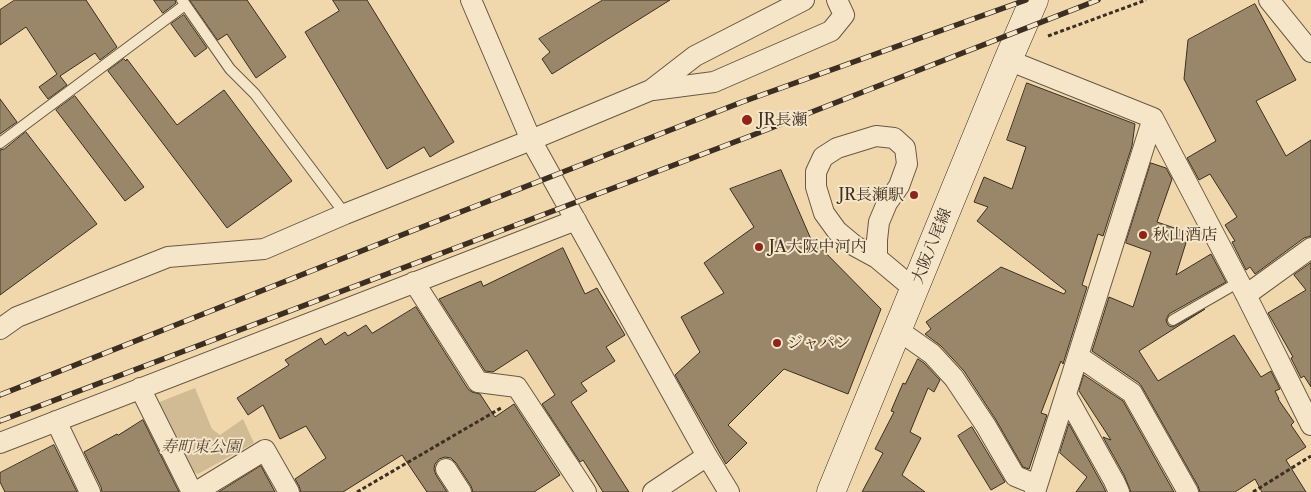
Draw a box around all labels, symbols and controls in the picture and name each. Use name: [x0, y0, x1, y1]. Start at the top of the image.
place label: JR長瀬: [758, 110, 808, 130]
marker: JR長瀬: [740, 113, 754, 127]
place label: JR長瀬駅: [838, 185, 904, 205]
marker: JR長瀬駅: [908, 189, 920, 201]
street label: 大阪八尾線: [908, 205, 956, 287]
place label: 秋山酒店: [1153, 225, 1217, 245]
marker: 秋山酒店: [1137, 229, 1149, 241]
place label: JA大阪中河内: [769, 237, 867, 257]
marker: JA大阪中河内: [753, 241, 765, 253]
place label: ジャパン: [787, 333, 851, 353]
marker: ジャパン: [771, 337, 783, 349]
park label: 寿町東公園: [161, 437, 241, 457]

